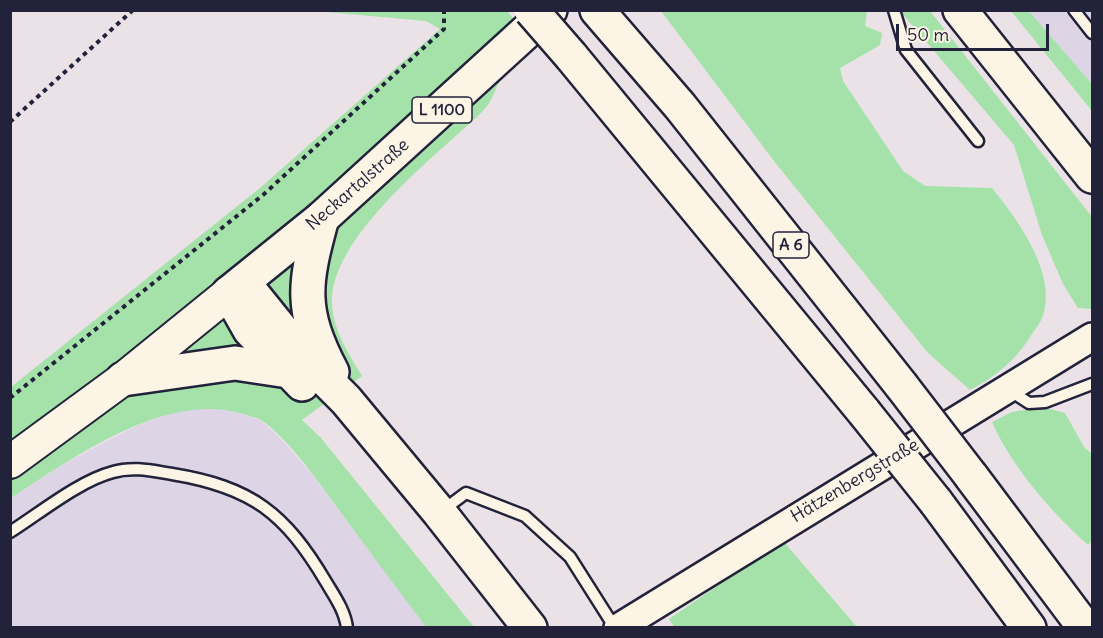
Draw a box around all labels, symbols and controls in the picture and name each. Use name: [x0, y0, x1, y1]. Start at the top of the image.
scale bar: [899, 12, 1052, 50]
text: 50 m: [907, 23, 949, 46]
road number: L 1100: [412, 97, 472, 123]
street label: Neckartalstraße: [302, 134, 414, 236]
road number: A 6: [773, 232, 809, 258]
street label: Hätzenbergstraße: [787, 434, 923, 528]

